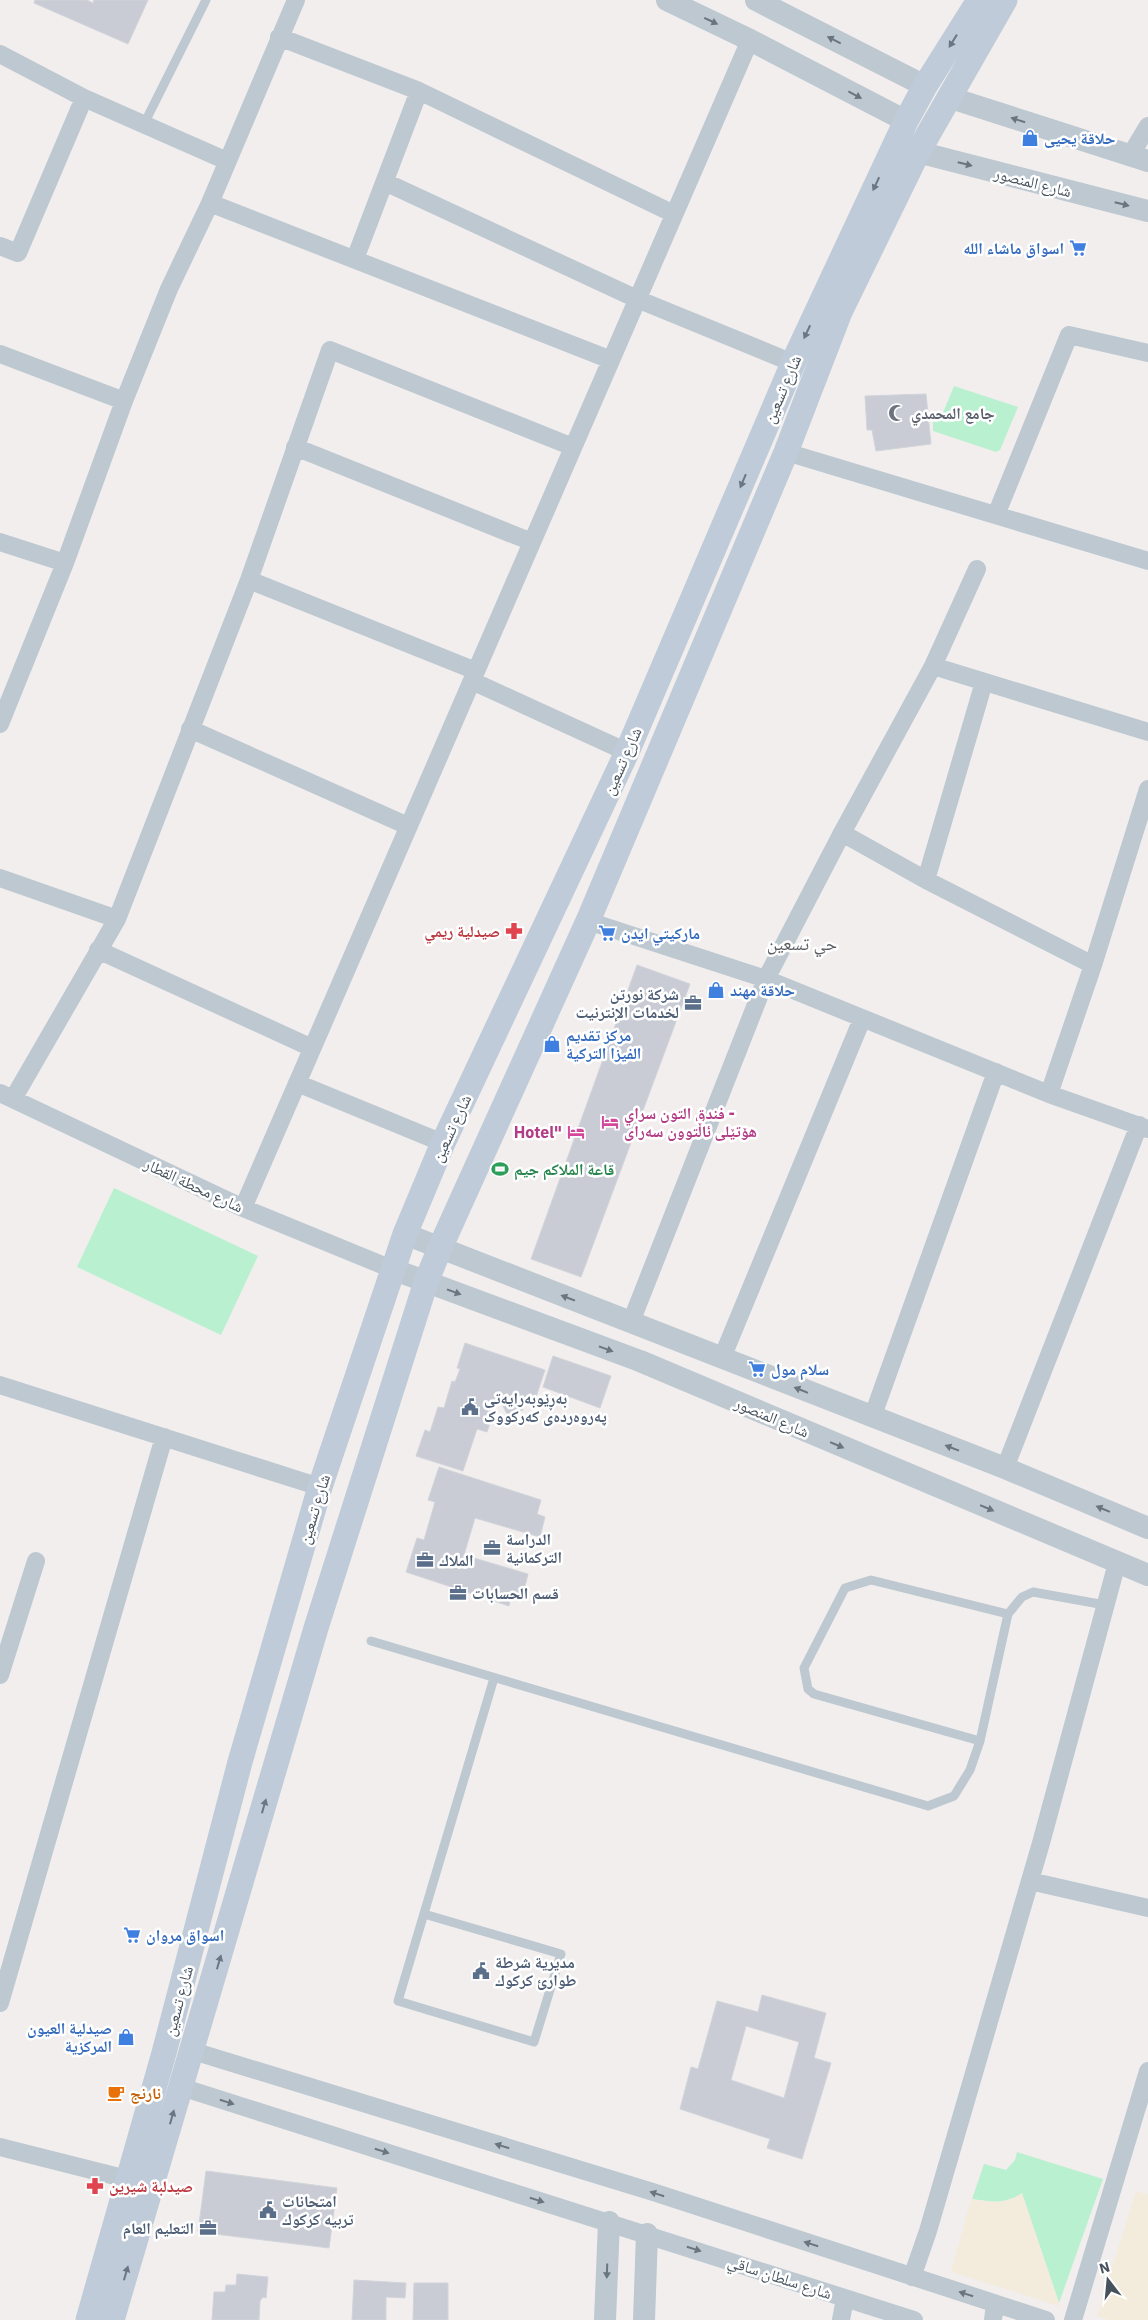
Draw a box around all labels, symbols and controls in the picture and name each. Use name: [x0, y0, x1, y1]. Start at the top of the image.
one-way arrow: [704, 17, 718, 25]
one-way arrow: [948, 35, 957, 48]
one-way arrow: [827, 36, 842, 44]
one-way arrow: [848, 91, 863, 99]
one-way arrow: [1011, 116, 1026, 123]
shop icon: حلاقة يحيى: [1020, 128, 1040, 148]
place label: حلاقة يحيى: [1044, 128, 1115, 148]
one-way arrow: [957, 160, 972, 168]
street label: شارع المنصور: [991, 163, 1074, 202]
one-way arrow: [872, 177, 880, 191]
one-way arrow: [1115, 200, 1130, 208]
place label: اسواق ماشاء الله: [963, 238, 1064, 258]
supermarket icon: اسواق ماشاء الله: [1068, 238, 1088, 258]
one-way arrow: [803, 324, 812, 339]
street label: شارع تسعين: [759, 352, 806, 426]
mosque icon: جامع المحمدي: [887, 403, 907, 423]
place label: جامع المحمدي: [911, 403, 995, 426]
one-way arrow: [738, 474, 746, 488]
street label: شارع تسعين: [598, 724, 647, 798]
place label: صيدلية ريمي: [424, 921, 500, 944]
pharmacy icon: صيدلية ريمي: [504, 921, 524, 941]
supermarket icon: ماركيتي ايدن: [597, 923, 617, 943]
place label: ماركيتي ايدن: [621, 923, 700, 946]
district label: حي تسعين: [767, 932, 837, 958]
shop icon: حلاقة مهند: [706, 980, 726, 1000]
place label: حلاقة مهند: [730, 980, 795, 1000]
place label: شركة نورتن لخدمات الإنترنيت: [575, 984, 679, 1022]
office icon: شركة نورتن لخدمات الإنترنيت: [683, 993, 703, 1013]
place label: مركز تقديم الفيزا التركية: [566, 1025, 641, 1063]
shop icon: مركز تقديم الفيزا التركية: [542, 1034, 562, 1054]
street label: شارع تسعين: [427, 1091, 476, 1165]
place label: فندق التون سراي - هۆتێلی ئاڵتوون سەرای: [624, 1103, 757, 1141]
hotel icon: فندق التون سراي - هۆتێلی ئاڵتوون سەرای: [600, 1112, 620, 1132]
place label: Hotel": [514, 1122, 562, 1142]
hotel icon: Hotel": [566, 1122, 586, 1142]
street label: شارع محطة القطار: [140, 1153, 247, 1218]
sports icon: قاعة الملاكم جيم: [490, 1159, 510, 1179]
place label: قاعة الملاكم جيم: [514, 1159, 615, 1181]
one-way arrow: [447, 1288, 462, 1296]
one-way arrow: [560, 1294, 575, 1302]
one-way arrow: [599, 1345, 614, 1353]
supermarket icon: سلام مول: [747, 1359, 767, 1379]
place label: سلام مول: [771, 1359, 829, 1381]
one-way arrow: [794, 1385, 808, 1393]
place label: بەڕێوبەرایەتی پەروەردەی کەرکووک: [484, 1388, 607, 1426]
street label: شارع المنصور: [731, 1392, 812, 1443]
public building icon: بەڕێوبەرایەتی پەروەردەی کەرکووک: [460, 1397, 480, 1417]
one-way arrow: [830, 1441, 844, 1449]
one-way arrow: [944, 1444, 959, 1452]
street label: شارع تسعين: [294, 1472, 335, 1547]
one-way arrow: [980, 1505, 994, 1513]
one-way arrow: [1095, 1505, 1110, 1513]
place label: الدراسة التركمانية: [506, 1529, 562, 1567]
office icon: الدراسة التركمانية: [482, 1538, 502, 1558]
office icon: الملاك: [415, 1550, 435, 1570]
place label: الملاك: [439, 1550, 474, 1570]
office icon: قسم الحسابات: [448, 1583, 468, 1603]
place label: قسم الحسابات: [472, 1583, 559, 1605]
one-way arrow: [261, 1798, 269, 1813]
supermarket icon: اسواق مروان: [122, 1925, 142, 1945]
place label: اسواق مروان: [146, 1925, 224, 1945]
place label: مديرية شرطة طوارئ كركوك: [495, 1952, 577, 1990]
one-way arrow: [215, 1954, 223, 1969]
public building icon: مديرية شرطة طوارئ كركوك: [471, 1961, 491, 1981]
street label: شارع تسعين: [159, 1964, 198, 2039]
place label: صيدلية العيون المركزية: [27, 2018, 112, 2056]
shop icon: صيدلية العيون المركزية: [116, 2027, 136, 2047]
cafe icon: نارنج: [106, 2083, 126, 2103]
place label: نارنج: [130, 2083, 161, 2104]
one-way arrow: [220, 2099, 235, 2106]
one-way arrow: [168, 2110, 176, 2125]
one-way arrow: [494, 2141, 509, 2149]
one-way arrow: [375, 2147, 390, 2155]
pharmacy icon: صيدلبة شيرين: [85, 2176, 105, 2196]
place label: صيدلبة شيرين: [109, 2176, 193, 2196]
one-way arrow: [649, 2189, 664, 2197]
place label: امتحانات تربيه كركوك: [282, 2191, 354, 2229]
one-way arrow: [530, 2196, 545, 2204]
public building icon: امتحانات تربيه كركوك: [258, 2200, 278, 2220]
place label: التعليم العام: [123, 2218, 194, 2240]
office icon: التعليم العام: [198, 2218, 218, 2238]
one-way arrow: [804, 2240, 819, 2248]
one-way arrow: [686, 2246, 701, 2253]
street label: شارع سلطان ساقي: [725, 2251, 835, 2306]
north arrow: [1083, 2255, 1133, 2305]
text: N: [1097, 2257, 1112, 2278]
one-way arrow: [603, 2263, 611, 2279]
one-way arrow: [122, 2266, 130, 2281]
one-way arrow: [958, 2290, 973, 2298]

